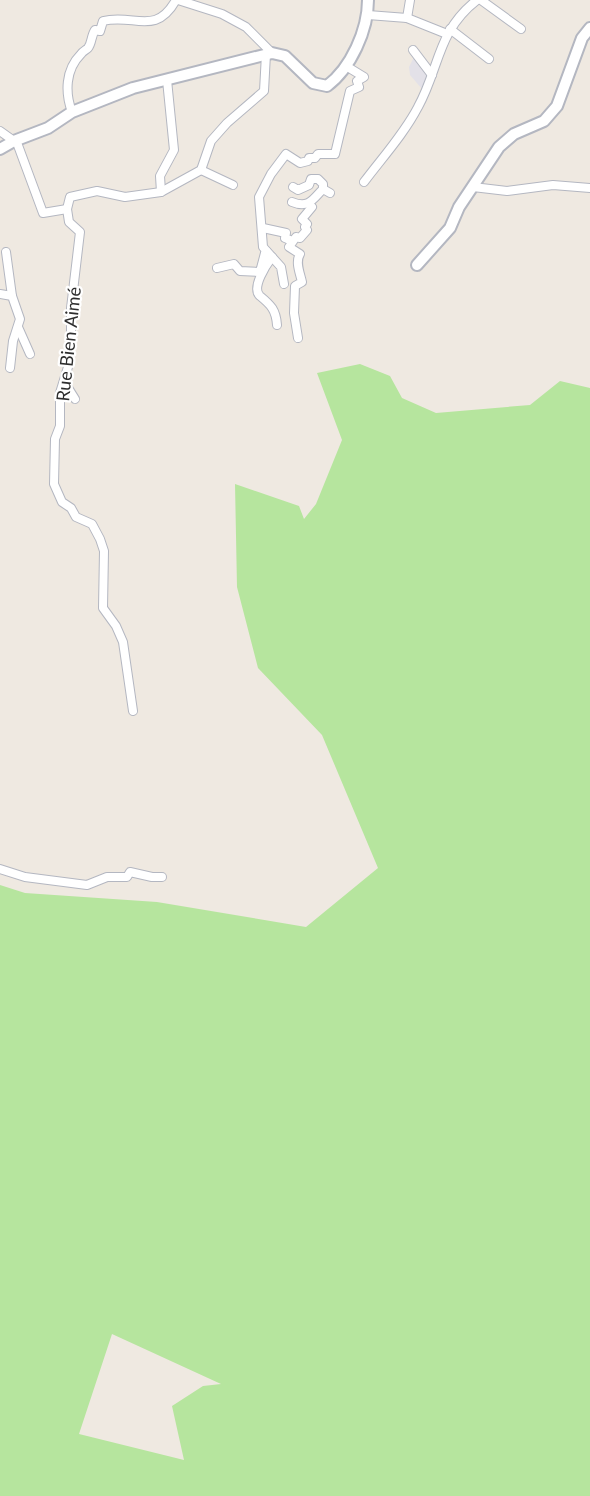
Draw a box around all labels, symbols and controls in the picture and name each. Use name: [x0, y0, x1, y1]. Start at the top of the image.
street label: Rue Bien Aimé: [51, 286, 85, 402]

